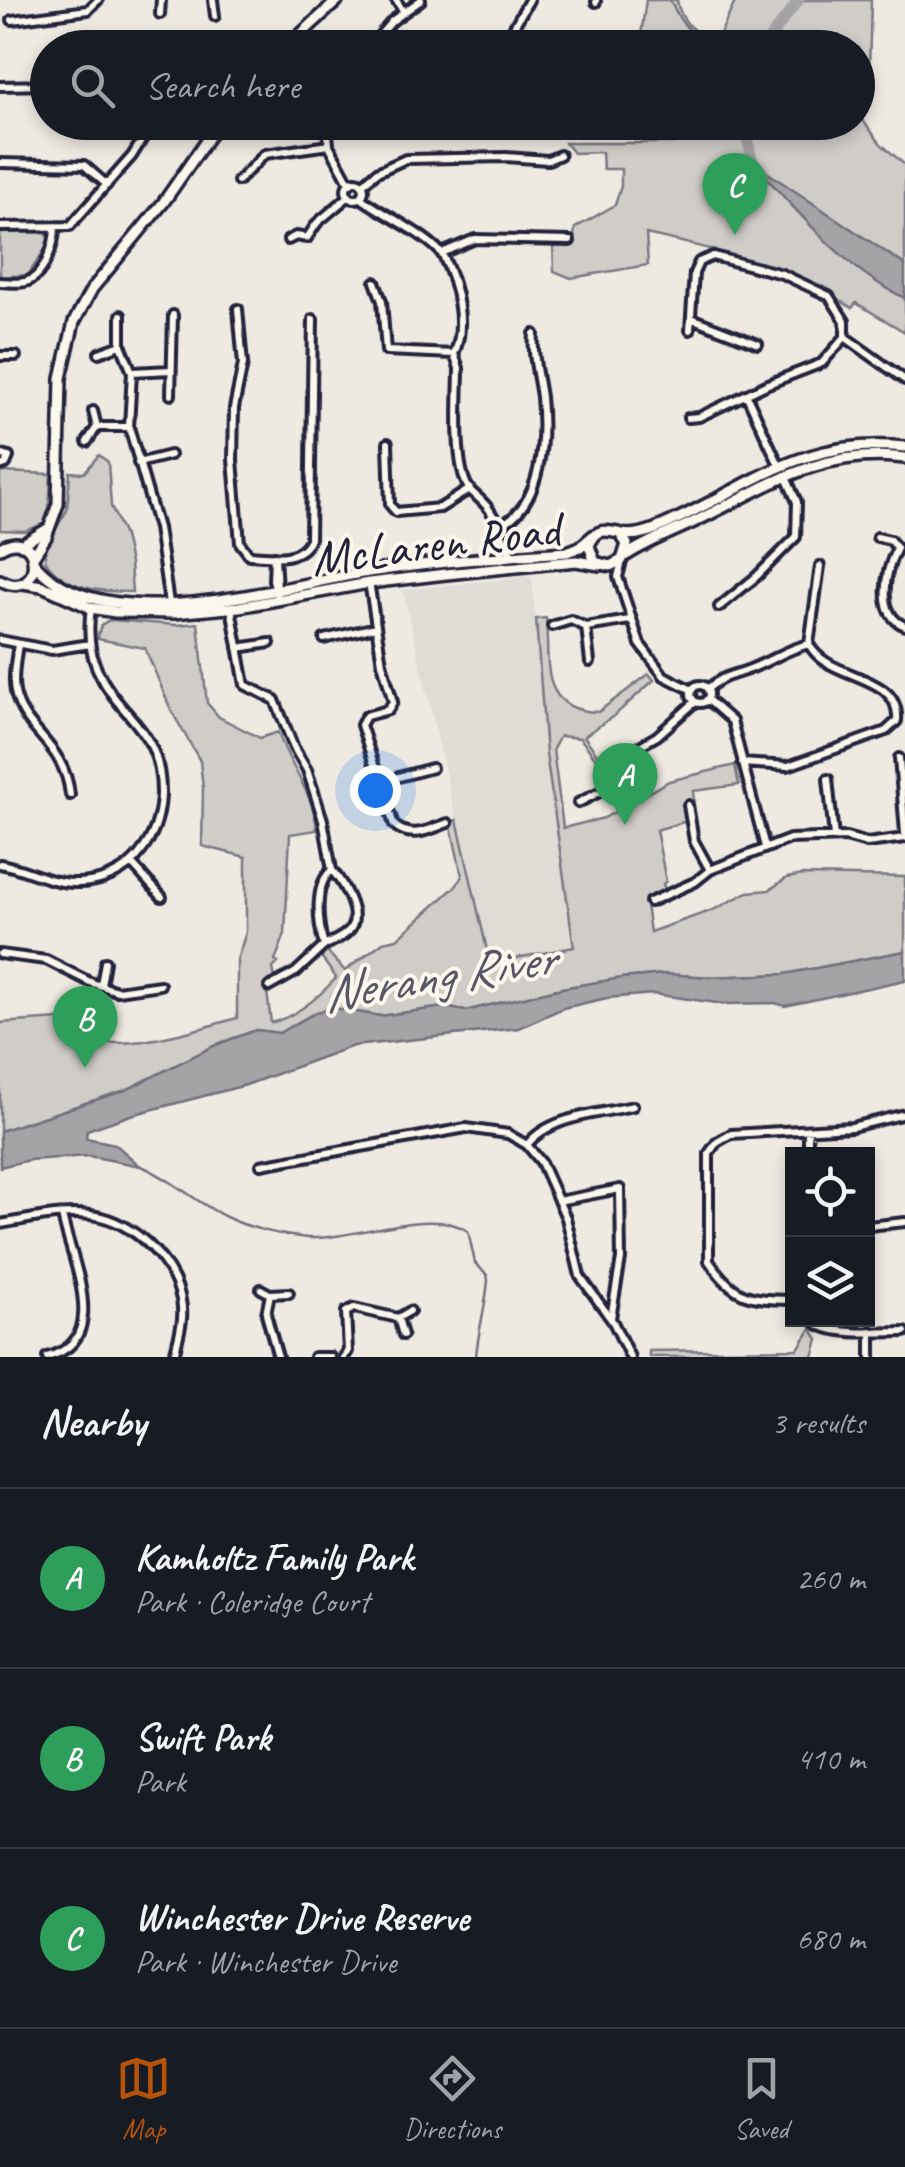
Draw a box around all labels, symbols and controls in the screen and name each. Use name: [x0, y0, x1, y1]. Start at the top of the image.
search box: [30, 30, 875, 140]
icon: search: [65, 58, 120, 113]
text: Search here: [145, 62, 300, 109]
pin: C: [702, 152, 768, 235]
street label: McLaren Road: [308, 496, 570, 590]
pin: A: [592, 742, 658, 825]
your location: [350, 765, 401, 816]
water label: Nerang River: [318, 924, 566, 1027]
pin: B: [52, 986, 118, 1068]
map controls: [785, 1147, 875, 1327]
button: locate: [785, 1147, 875, 1237]
button: layers: [785, 1237, 875, 1327]
text: Nearby: [40, 1396, 146, 1449]
text: 3 results: [771, 1402, 865, 1443]
text: Kamholtz Family Park: [135, 1534, 413, 1581]
text: A: [64, 1558, 81, 1599]
text: 260 m: [796, 1558, 865, 1599]
text: Park · Coleridge Court: [135, 1581, 369, 1622]
text: Swift Park: [135, 1714, 271, 1761]
text: B: [64, 1738, 81, 1779]
text: 410 m: [796, 1738, 865, 1779]
text: Park: [135, 1761, 186, 1802]
text: Winchester Drive Reserve: [135, 1894, 469, 1941]
text: C: [65, 1918, 80, 1959]
text: 680 m: [796, 1918, 865, 1959]
text: Park · Winchester Drive: [135, 1941, 396, 1982]
tab: Map: [116, 2051, 171, 2146]
tab: Directions: [404, 2051, 501, 2146]
tab: Saved: [734, 2051, 789, 2146]

